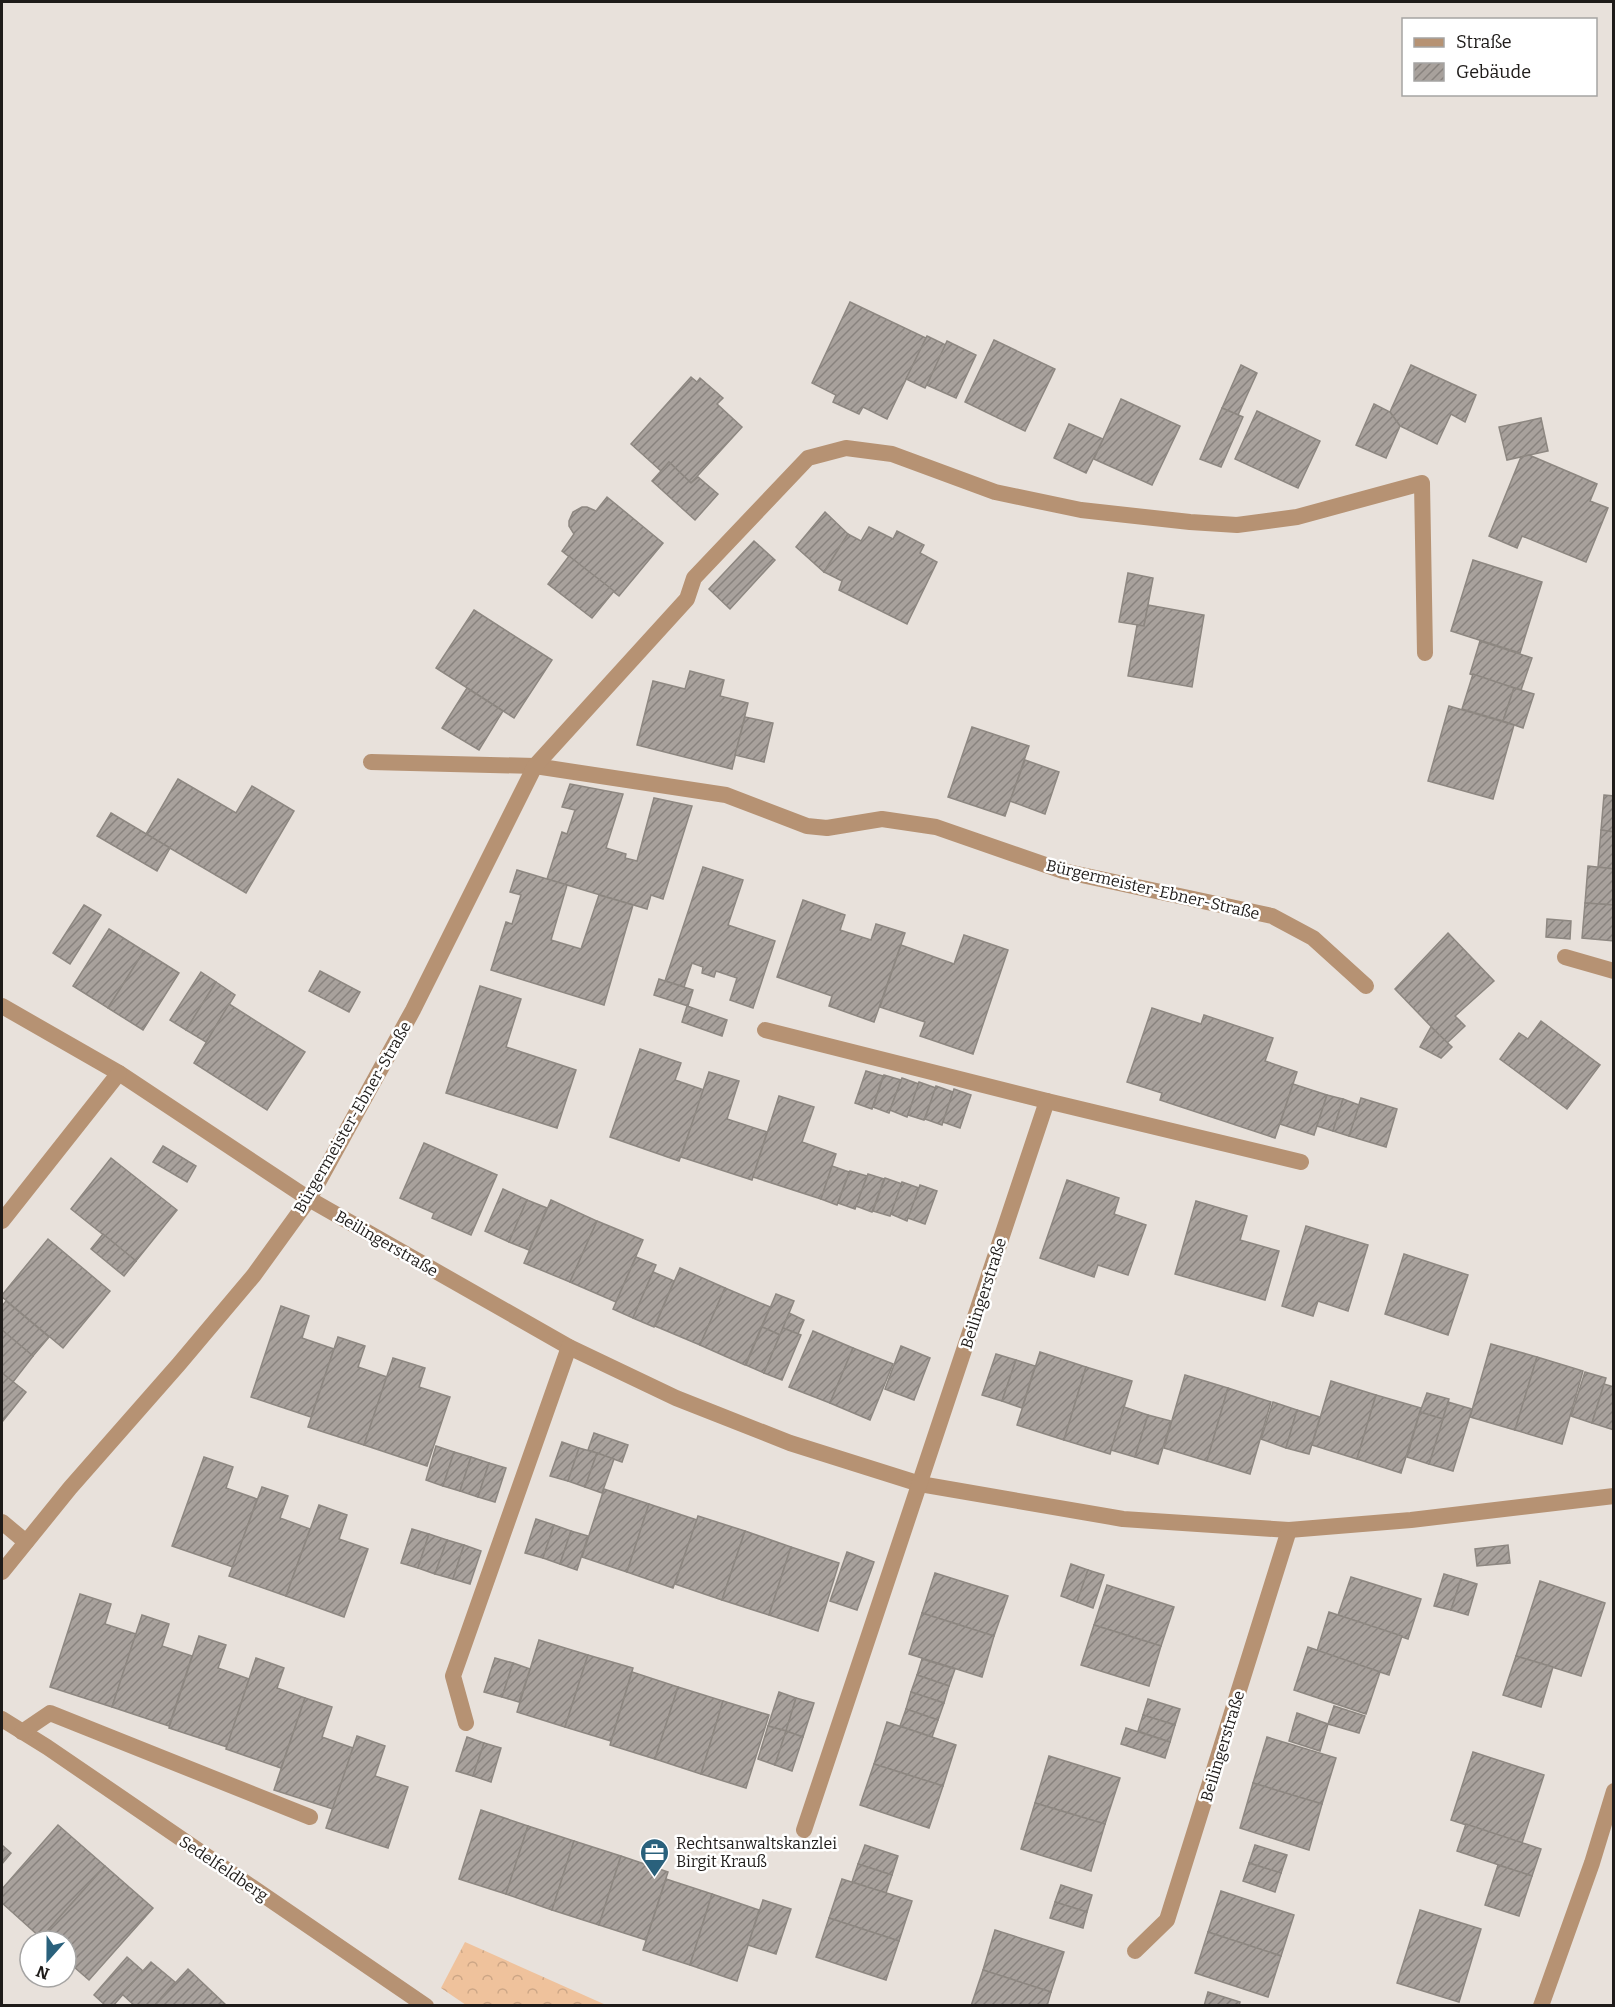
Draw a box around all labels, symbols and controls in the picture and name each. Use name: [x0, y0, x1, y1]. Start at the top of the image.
legend: [1402, 18, 1597, 96]
text: Straße: [1456, 31, 1512, 53]
text: Gebäude: [1456, 61, 1531, 83]
street label: Bürgermeister-Ebner-Straße: [1044, 856, 1261, 923]
street label: Bürgermeister-Ebner-Straße: [290, 1018, 415, 1216]
street label: Beilingerstraße: [332, 1206, 441, 1280]
street label: Beilingerstraße: [957, 1235, 1010, 1351]
street label: Beilingerstraße: [1197, 1688, 1248, 1804]
street label: Sedelfeldberg: [176, 1832, 272, 1905]
place label: Rechtsanwaltskanzlei Birgit Krauß: [676, 1834, 837, 1871]
office icon: Rechtsanwaltskanzlei Birgit Krauß: [639, 1836, 671, 1878]
north arrow: [18, 1929, 78, 1989]
text: N: [34, 1961, 52, 1984]

